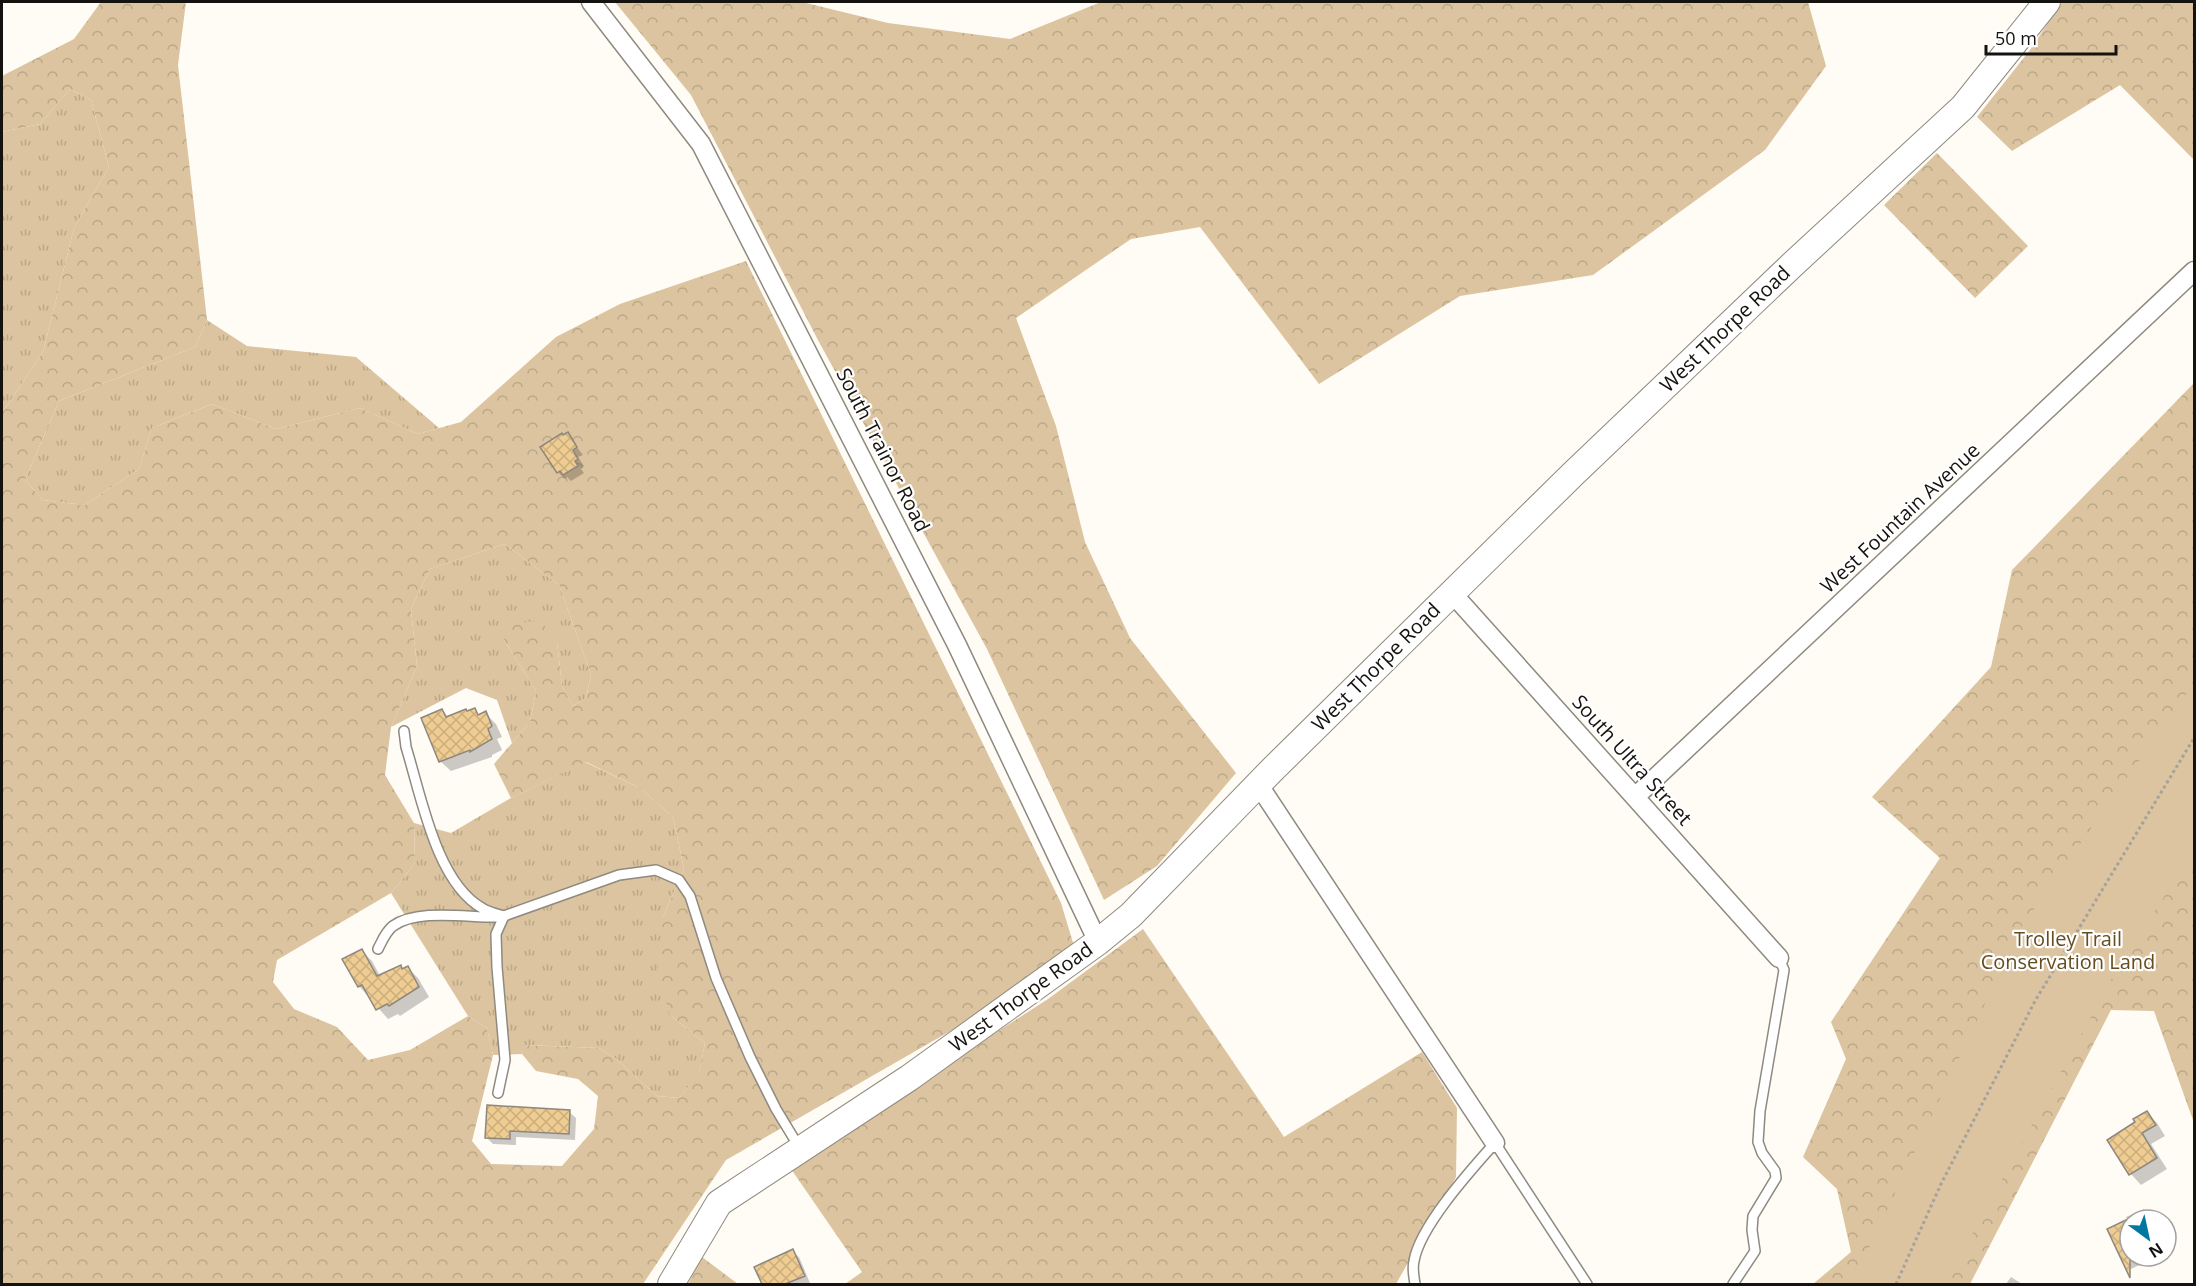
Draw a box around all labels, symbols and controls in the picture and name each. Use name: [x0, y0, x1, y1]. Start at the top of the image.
scale bar: [1986, 18, 2116, 56]
text: 50 m: [1995, 26, 2037, 50]
street label: West Thorpe Road: [1654, 259, 1796, 398]
street label: South Trainor Road: [830, 363, 936, 536]
street label: West Fountain Avenue: [1814, 437, 1985, 599]
street label: West Thorpe Road: [1305, 596, 1446, 737]
street label: South Ultra Street: [1566, 689, 1698, 831]
park label: Trolley Trail Conservation Land: [1981, 925, 2155, 975]
street label: West Thorpe Road: [943, 935, 1098, 1058]
north arrow: [2118, 1208, 2178, 1268]
text: N: [2145, 1238, 2168, 1263]

